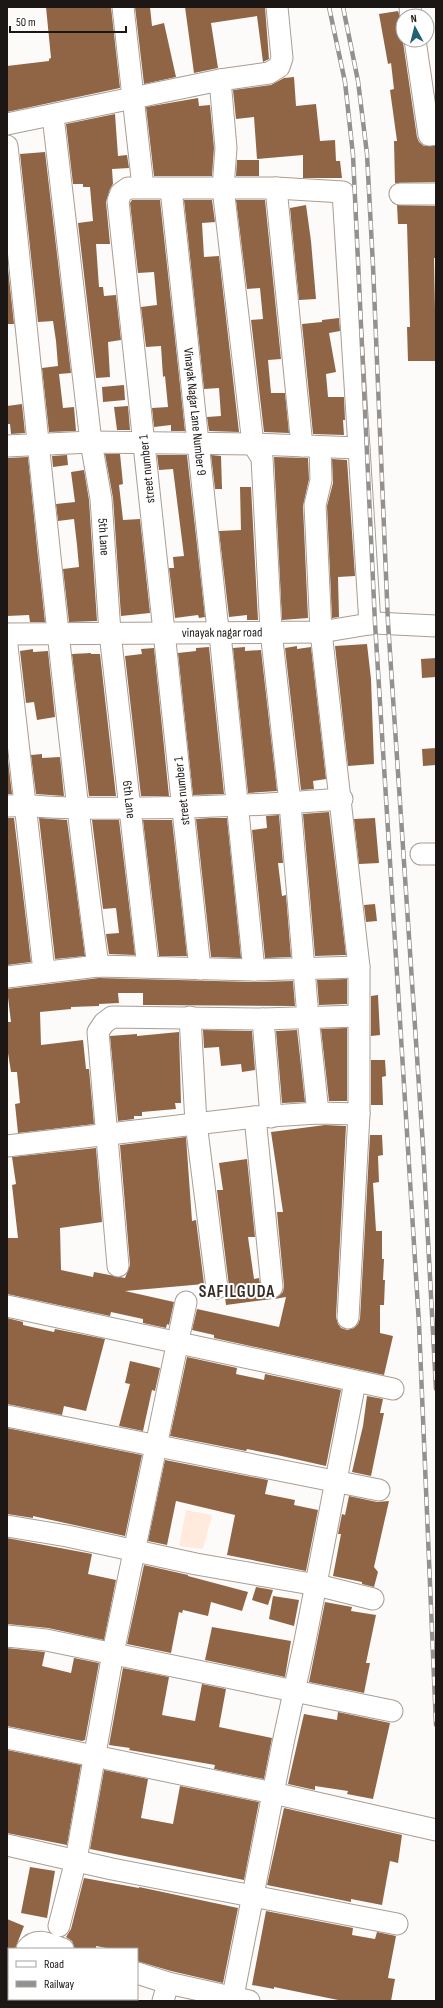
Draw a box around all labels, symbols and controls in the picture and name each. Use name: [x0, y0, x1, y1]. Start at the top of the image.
scale bar: [10, 8, 126, 34]
north arrow: [395, 8, 435, 48]
text: N: [410, 12, 418, 25]
text: 50 m: [16, 15, 36, 30]
street label: Vinayak Nagar Lane Number 9: [180, 347, 210, 477]
street label: street number 1: [135, 433, 159, 504]
street label: 5th Lane: [94, 518, 113, 556]
street label: vinayak nagar road: [182, 624, 262, 641]
street label: street number 1: [170, 755, 194, 826]
street label: 6th Lane: [119, 780, 139, 819]
district label: SAFILGUDA: [199, 1282, 275, 1302]
legend: [8, 1948, 138, 2000]
text: Road: [44, 1957, 64, 1972]
text: Railway: [44, 1977, 75, 1992]

